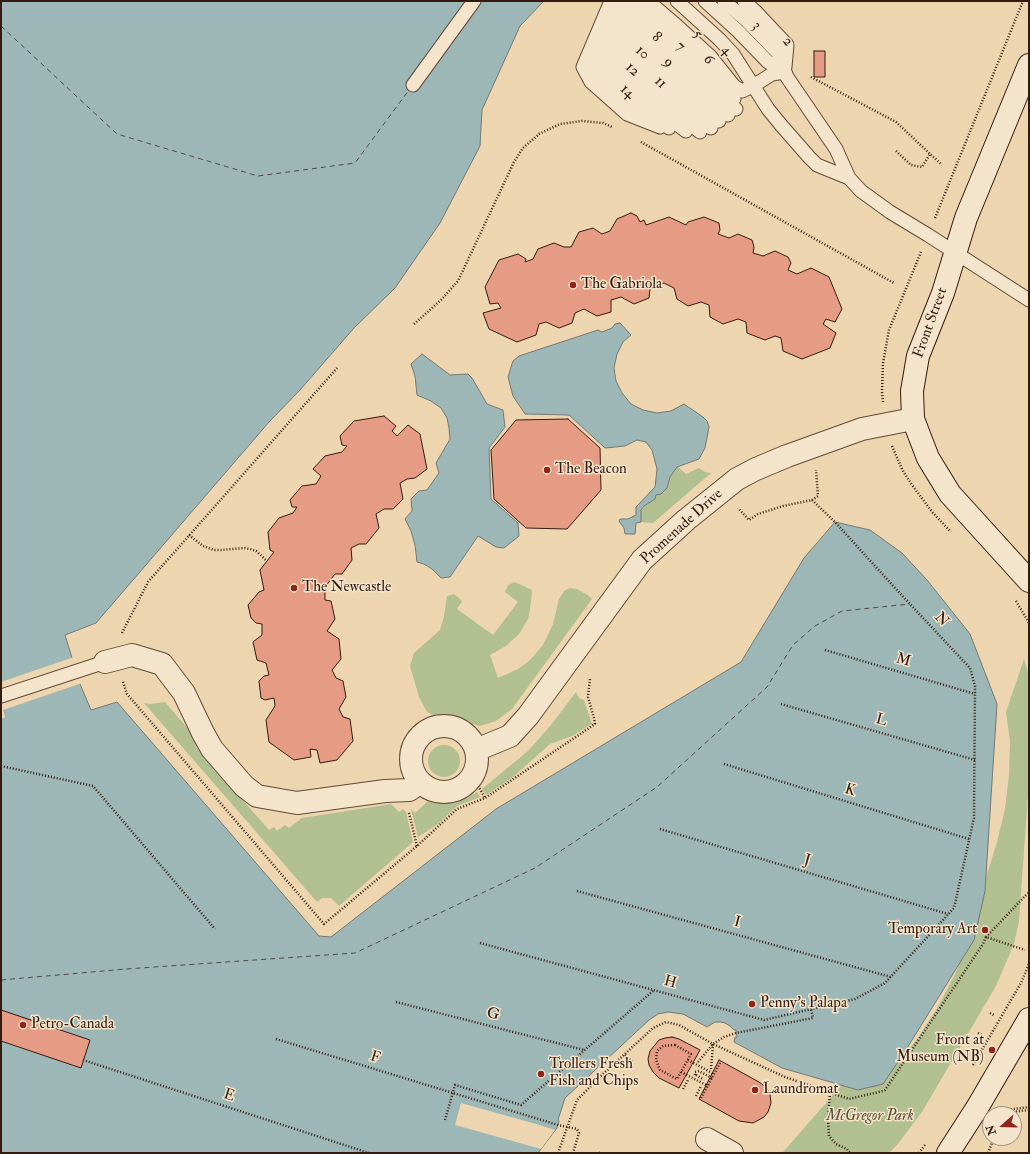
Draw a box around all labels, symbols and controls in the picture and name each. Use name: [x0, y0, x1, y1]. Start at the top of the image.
street label: 3: [748, 18, 764, 34]
street label: 5: [688, 26, 706, 44]
street label: 8: [647, 29, 665, 47]
street label: 2: [777, 34, 797, 50]
street label: 7: [671, 38, 689, 56]
street label: 10: [631, 42, 653, 64]
street label: 4: [717, 42, 735, 60]
street label: 6: [699, 51, 717, 69]
street label: 9: [659, 54, 677, 72]
street label: 12: [621, 59, 643, 81]
street label: 11: [650, 73, 670, 93]
street label: 14: [616, 81, 638, 103]
place label: The Gabriola: [581, 276, 662, 294]
marker: The Gabriola: [568, 280, 578, 290]
street label: Front Street: [910, 285, 952, 361]
place label: The Beacon: [555, 461, 627, 479]
marker: The Beacon: [542, 465, 552, 475]
street label: Promenade Drive: [637, 485, 727, 569]
place label: The Newcastle: [302, 579, 391, 597]
marker: The Newcastle: [289, 583, 299, 593]
street label: N: [930, 609, 952, 631]
street label: M: [894, 650, 912, 672]
street label: L: [873, 711, 889, 731]
street label: K: [842, 781, 858, 801]
street label: J: [802, 852, 812, 870]
street label: I: [732, 914, 742, 932]
place label: Temporary Art: [888, 921, 977, 939]
marker: Temporary Art: [980, 925, 990, 935]
street label: H: [662, 973, 678, 993]
place label: Penny's Palapa: [760, 995, 847, 1013]
marker: Penny's Palapa: [747, 999, 757, 1009]
street label: G: [485, 1005, 501, 1025]
place label: Petro-Canada: [31, 1016, 114, 1034]
marker: Petro-Canada: [18, 1020, 28, 1030]
place label: Front at Museum (NB): [897, 1032, 984, 1067]
marker: Front at Museum (NB): [987, 1045, 997, 1055]
street label: F: [368, 1048, 382, 1068]
place label: Trollers Fresh Fish and Chips: [549, 1056, 638, 1091]
marker: Trollers Fresh Fish and Chips: [536, 1069, 546, 1079]
place label: Laundromat: [763, 1081, 838, 1099]
marker: Laundromat: [750, 1085, 760, 1095]
street label: E: [221, 1086, 237, 1106]
north arrow: [982, 1106, 1022, 1146]
park label: McGregor Park: [826, 1108, 914, 1126]
text: N: [983, 1123, 999, 1137]

